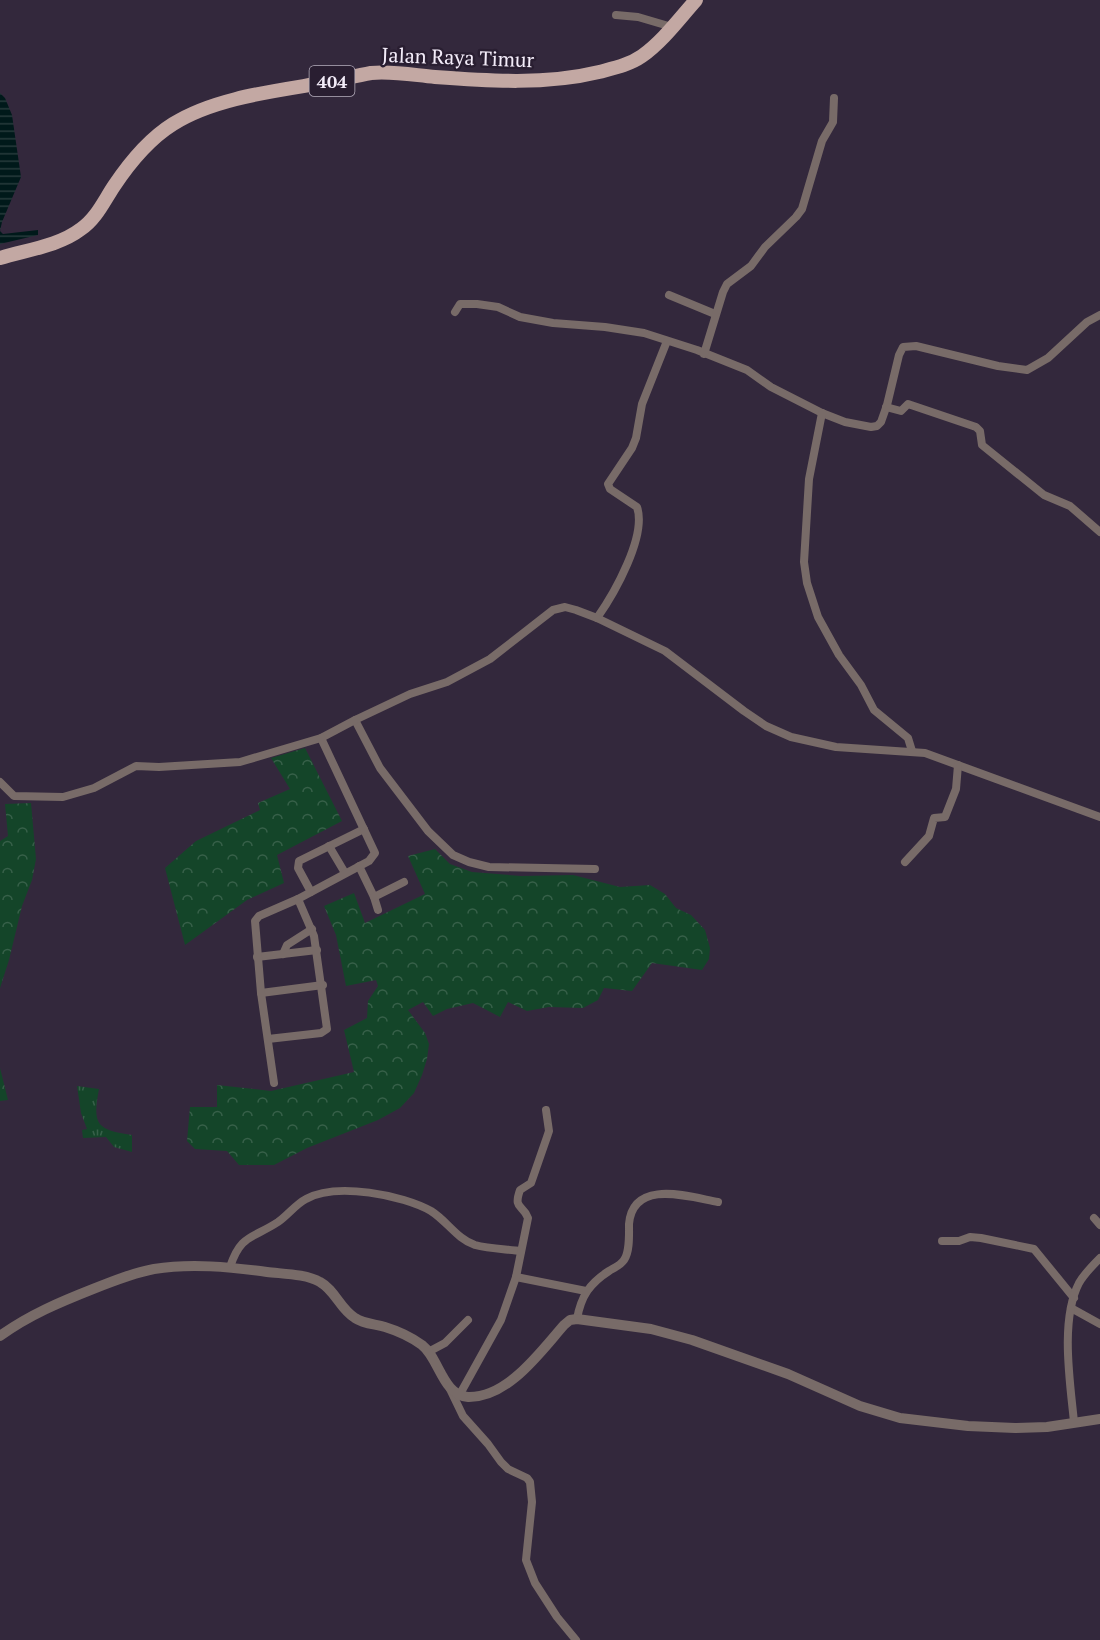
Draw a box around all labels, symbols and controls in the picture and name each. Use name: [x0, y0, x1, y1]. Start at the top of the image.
street label: Jalan Raya Timur: [381, 41, 535, 73]
road number: 404: [310, 66, 354, 96]

